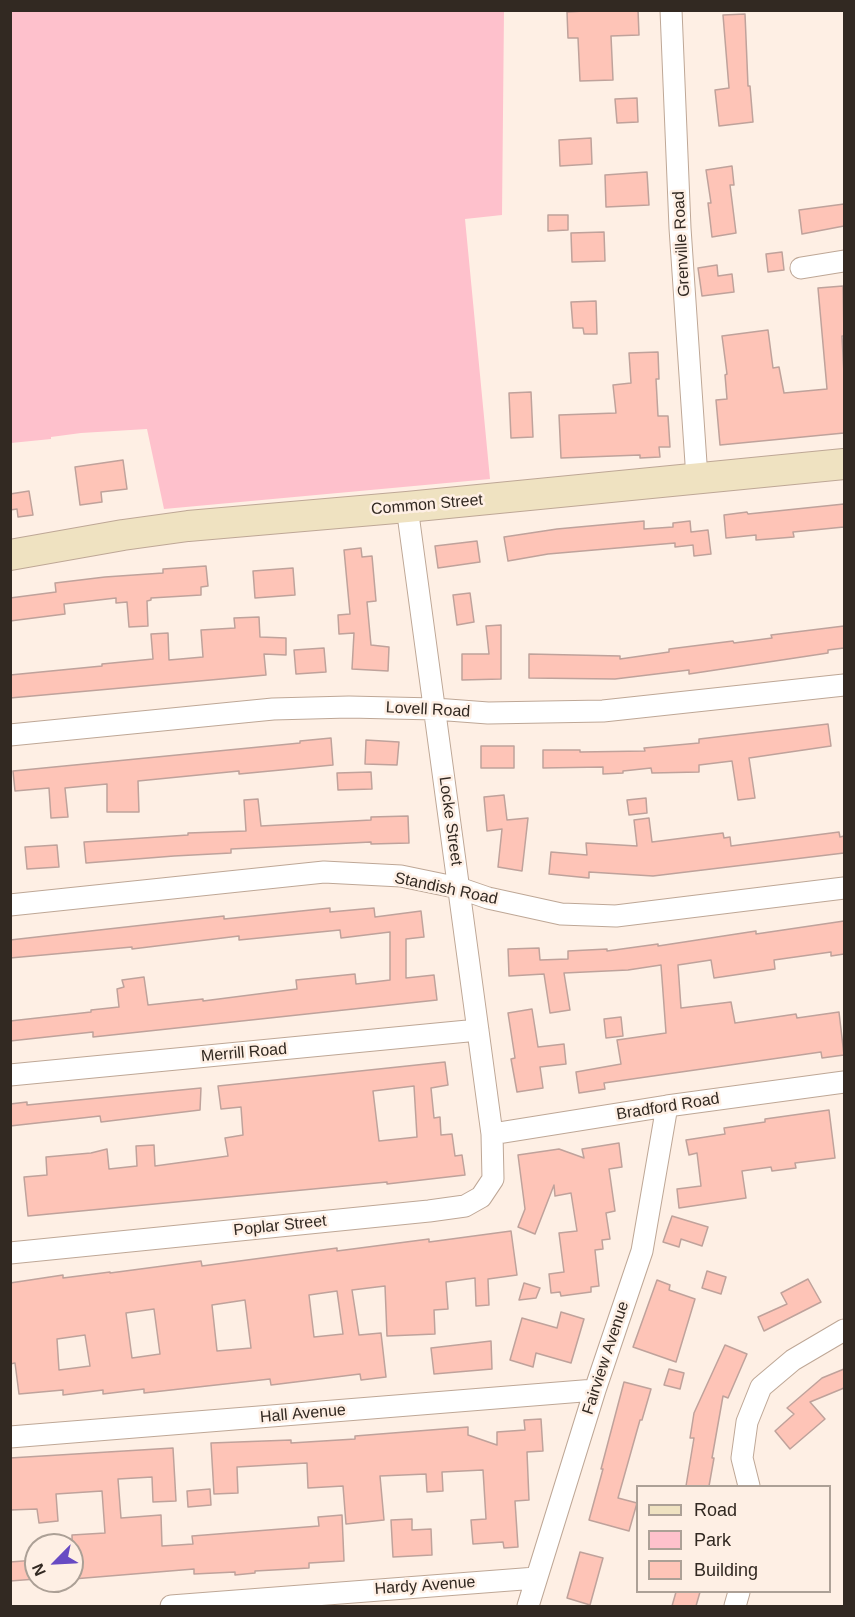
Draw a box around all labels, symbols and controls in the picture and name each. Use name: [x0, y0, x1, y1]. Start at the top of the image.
street label: Grenville Road: [670, 191, 694, 297]
street label: Common Street: [370, 491, 484, 519]
street label: Lovell Road: [385, 698, 471, 722]
street label: Locke Street: [434, 775, 466, 867]
street label: Standish Road: [393, 869, 499, 909]
street label: Merrill Road: [200, 1040, 288, 1066]
street label: Bradford Road: [615, 1089, 721, 1125]
street label: Poplar Street: [233, 1212, 327, 1240]
street label: Fairview Avenue: [579, 1299, 633, 1417]
street label: Hall Avenue: [259, 1401, 347, 1427]
legend: [636, 1485, 831, 1593]
text: Road: [694, 1500, 737, 1520]
text: Park: [694, 1530, 731, 1550]
north arrow: [24, 1533, 84, 1593]
text: Building: [694, 1560, 758, 1580]
text: N: [29, 1561, 49, 1578]
street label: Hardy Avenue: [374, 1573, 476, 1599]

